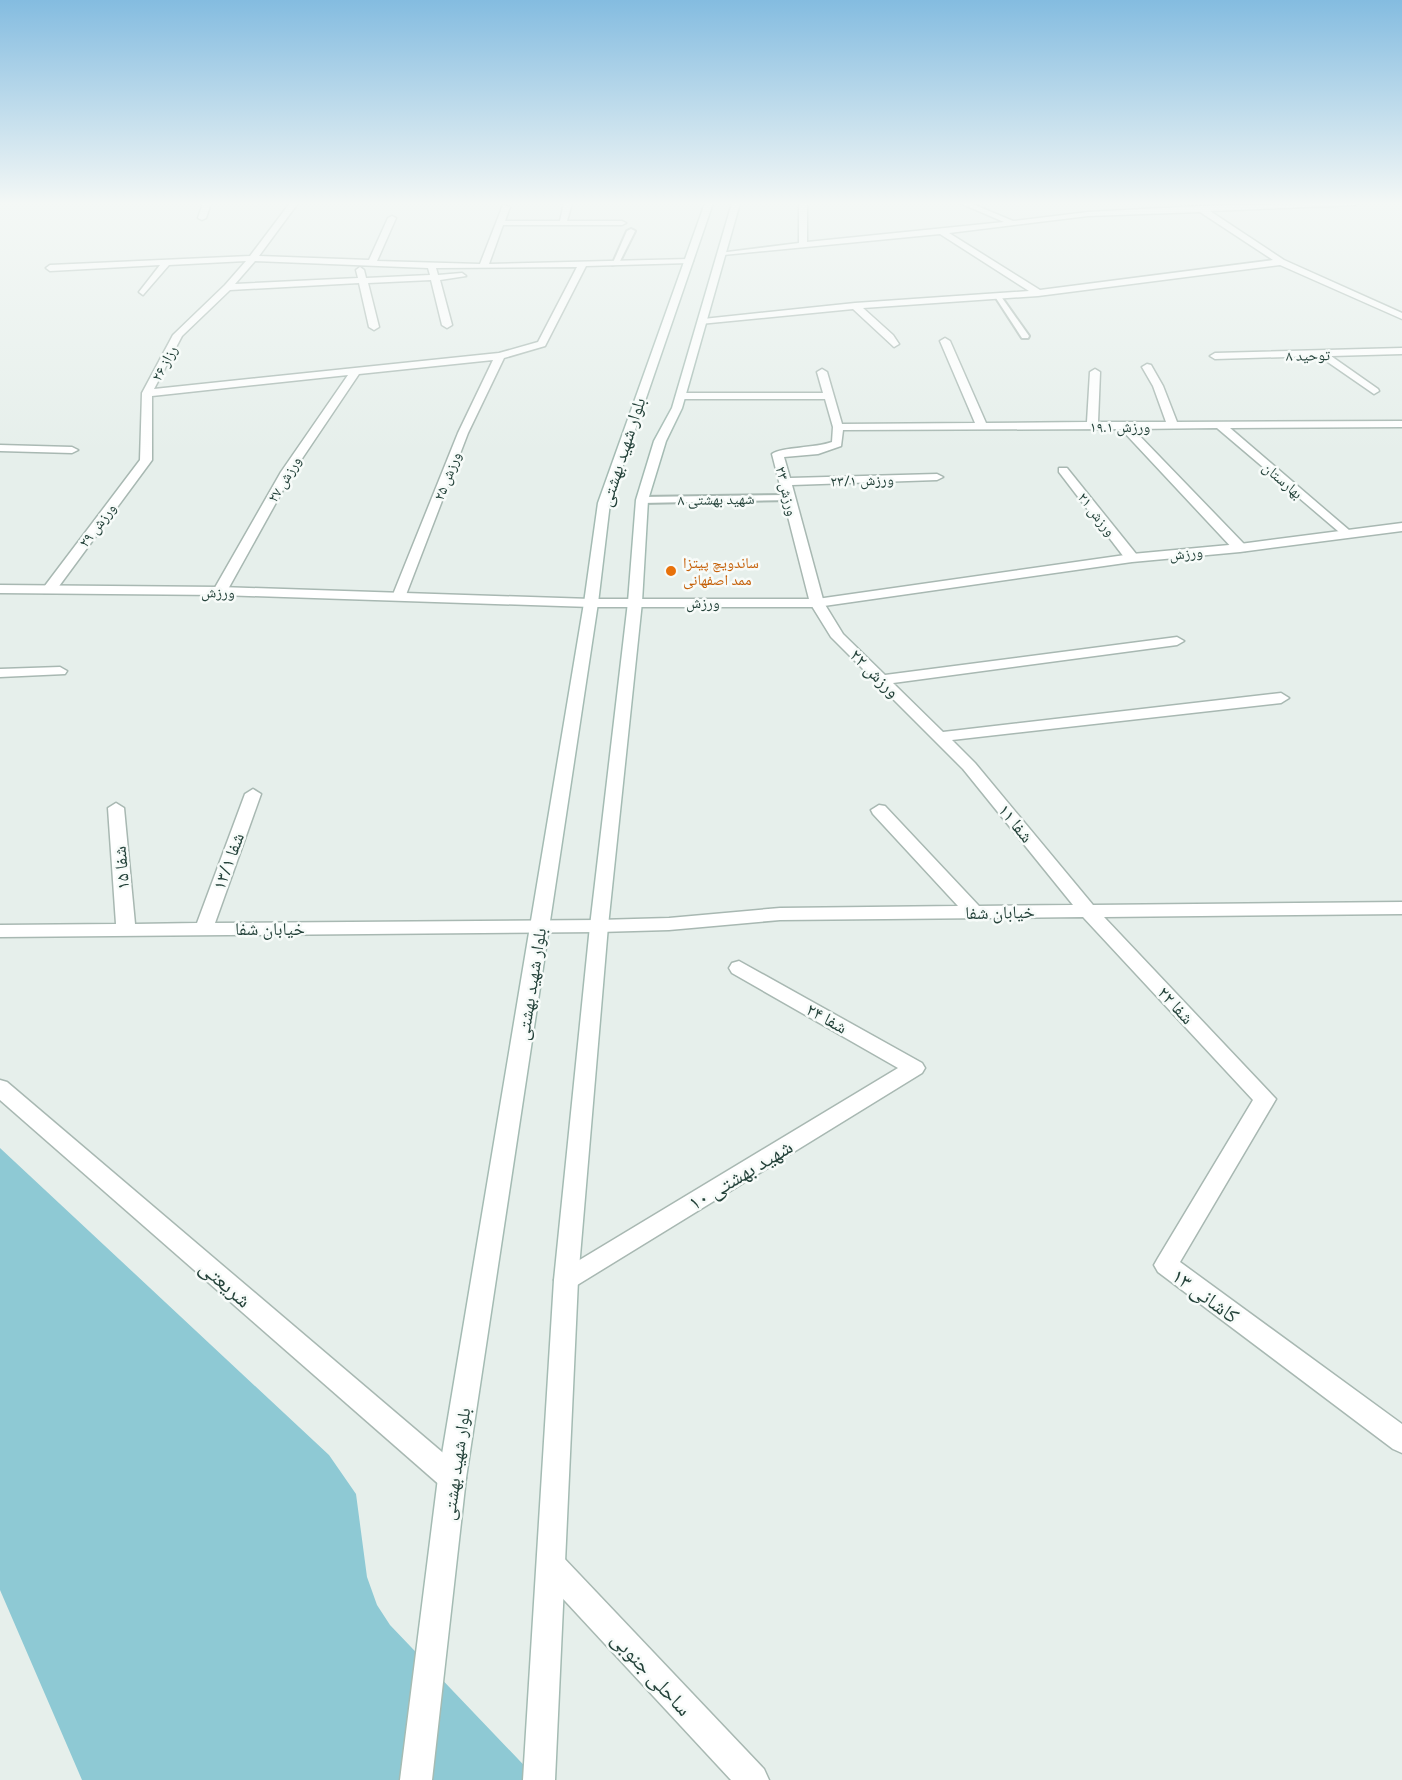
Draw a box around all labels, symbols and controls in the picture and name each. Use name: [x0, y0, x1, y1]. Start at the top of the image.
street label: رزاز ۲۶: [145, 341, 183, 385]
street label: توحید ۸: [1286, 343, 1331, 367]
street label: بلوار شهید بهشتی: [592, 394, 652, 510]
street label: ورزش ۱۹.۱: [1090, 415, 1150, 438]
street label: ورزش ۲۵: [427, 448, 467, 504]
street label: ورزش ۲۷: [261, 451, 307, 507]
street label: بهارستان: [1258, 456, 1308, 504]
street label: ورزش ۲۳: [770, 464, 804, 518]
street label: ورزش ۲۳/۱: [830, 467, 894, 493]
street label: شهید بهشتی ۸: [677, 487, 755, 511]
street label: ورزش ۲۱: [1072, 487, 1122, 541]
street label: ورزش ۲۹: [73, 498, 121, 552]
street label: ورزش: [1168, 540, 1204, 566]
place label: ساندویچ پیتزا ممد اصفهانی: [683, 551, 759, 591]
marker: ساندویچ پیتزا ممد اصفهانی: [664, 564, 678, 578]
street label: ورزش: [201, 580, 235, 604]
street label: ورزش: [686, 591, 720, 614]
street label: ورزش ۲۲: [844, 642, 906, 704]
street label: شفا ۱۱: [992, 798, 1040, 848]
street label: شفا ۱۳/۱: [205, 829, 251, 893]
street label: شفا ۱۵: [106, 845, 136, 891]
street label: خیابان شفا: [965, 898, 1035, 926]
street label: خیابان شفا: [235, 915, 305, 942]
street label: بلوار شهید بهشتی: [509, 926, 553, 1042]
street label: شفا ۲۲: [1151, 980, 1201, 1030]
street label: شفا ۲۴: [801, 996, 853, 1040]
street label: شهید بهشتی ۱۰: [682, 1130, 798, 1218]
street label: شریعتی: [193, 1251, 259, 1315]
street label: کاشانی ۱۳: [1166, 1259, 1247, 1331]
street label: بلوار شهید بهشتی: [435, 1406, 477, 1522]
street label: ساحلی جنوبی: [604, 1623, 700, 1723]

